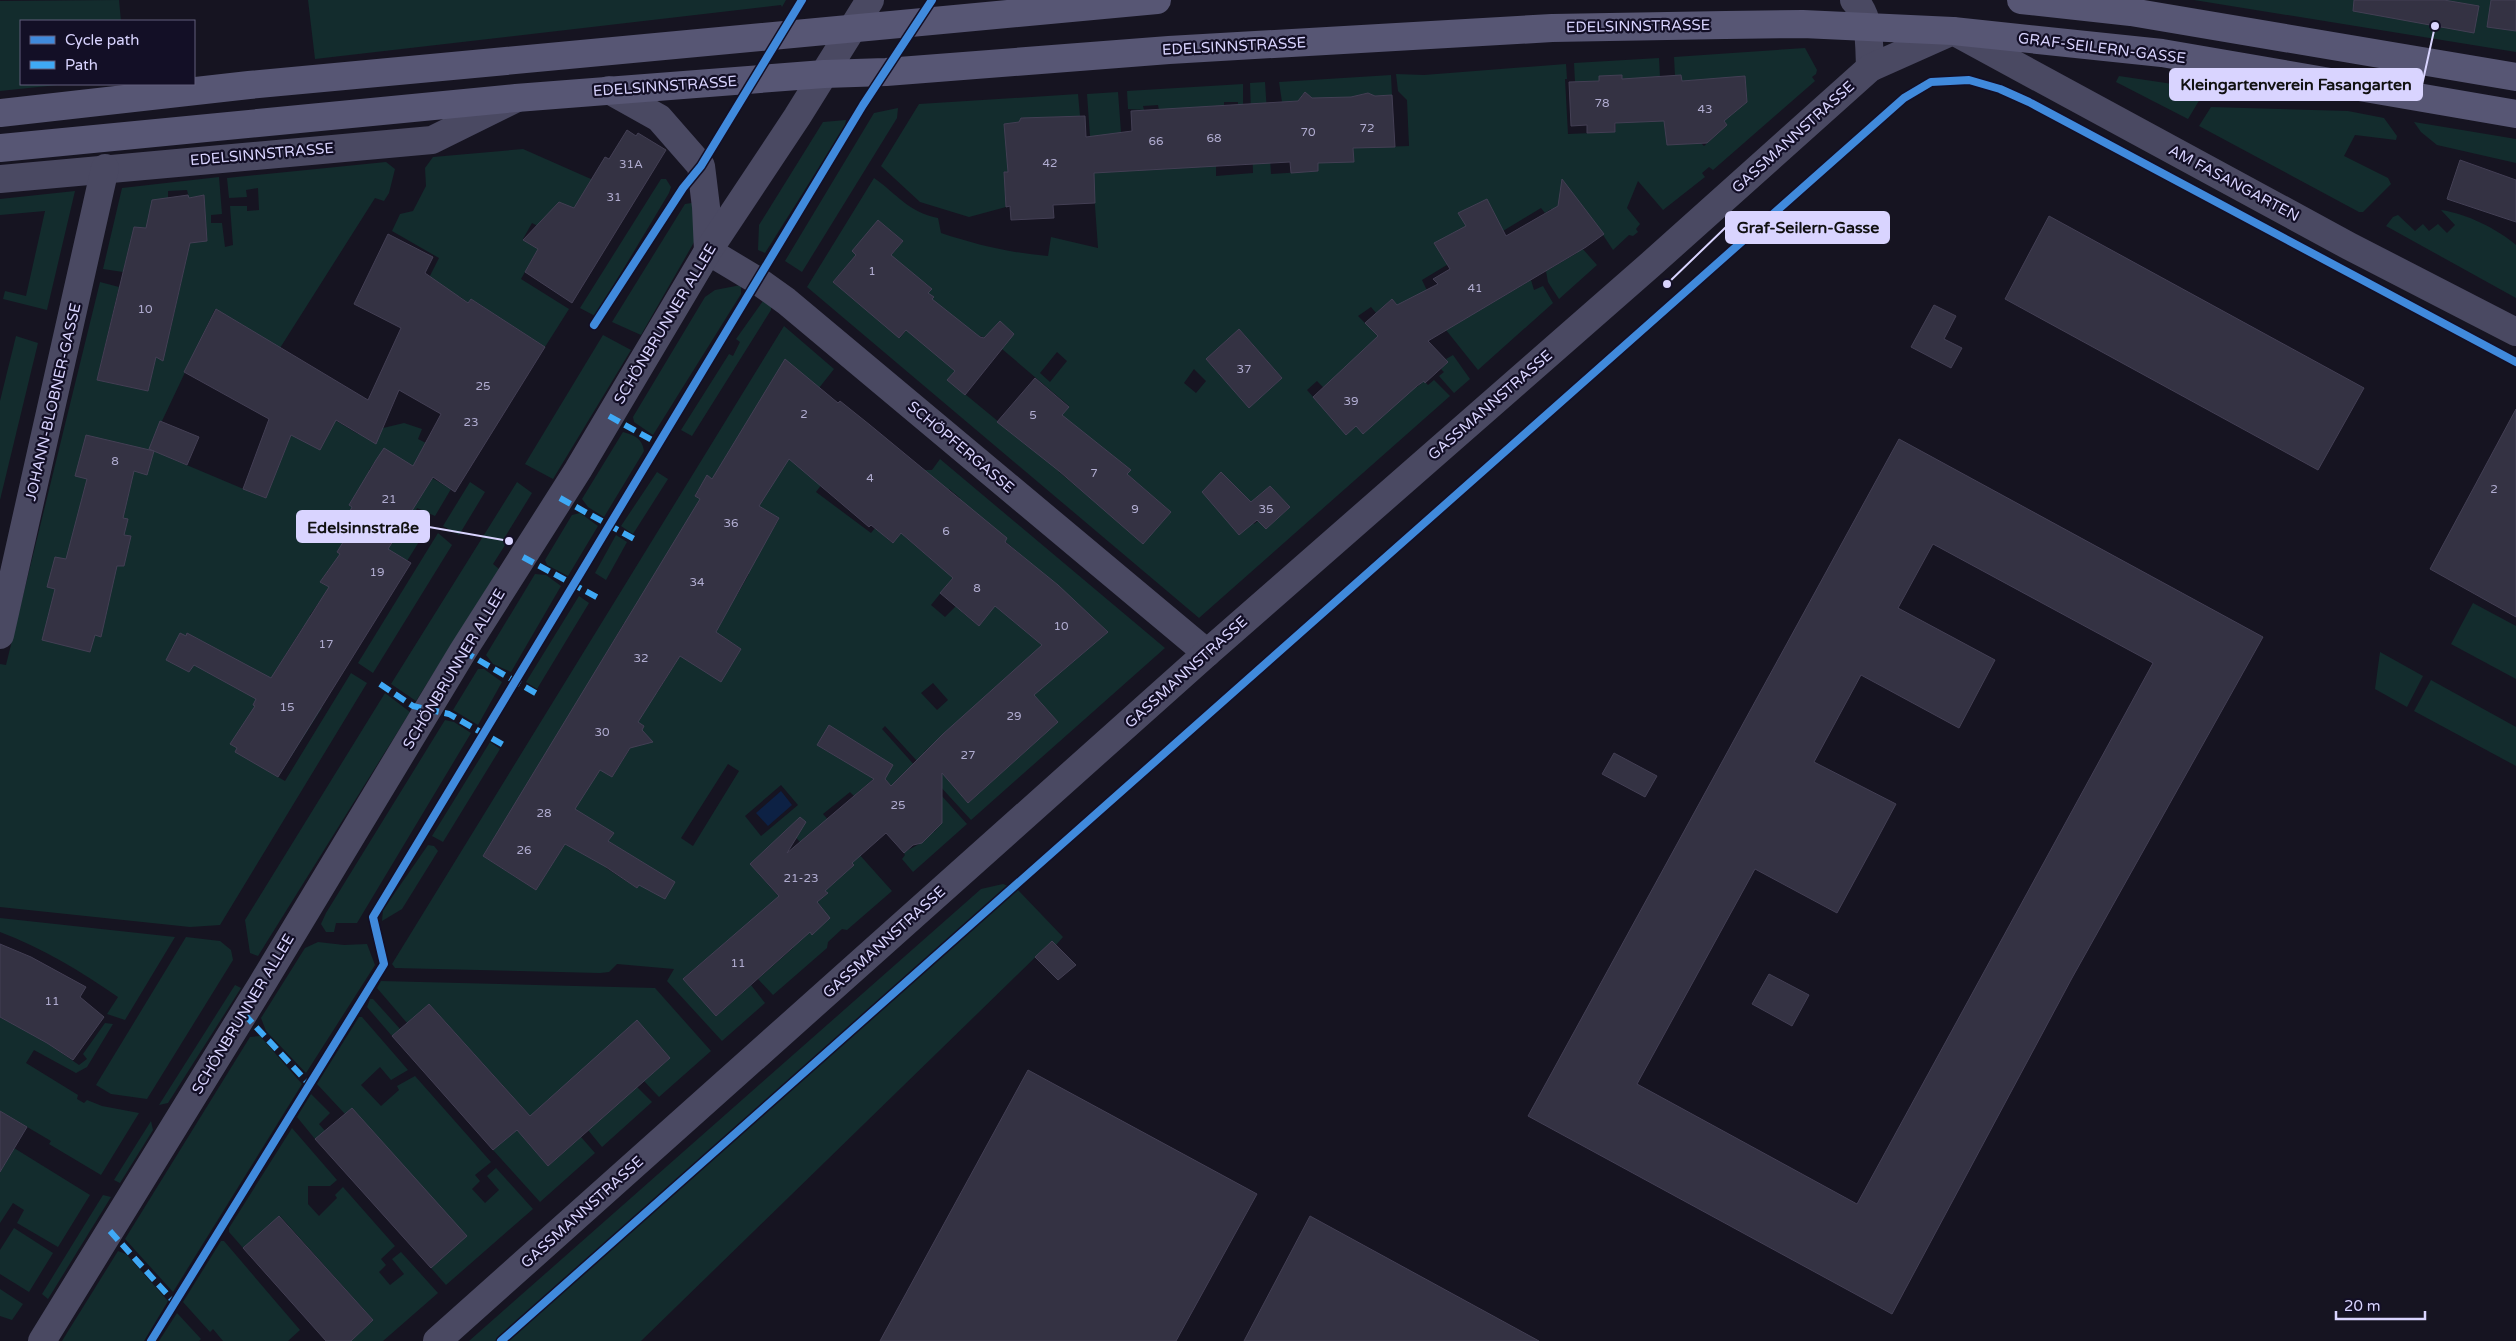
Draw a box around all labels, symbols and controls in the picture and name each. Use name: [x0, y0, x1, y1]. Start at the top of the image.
street label: EDELSINNSTRASSE: [1566, 16, 1710, 36]
legend: [20, 20, 195, 85]
street label: GRAF-SEILERN-GASSE: [2017, 29, 2187, 67]
text: Cycle path: [65, 31, 139, 49]
street label: EDELSINNSTRASSE: [1161, 33, 1307, 59]
text: Path: [65, 56, 98, 74]
callout: Kleingartenverein Fasangarten: [2170, 69, 2422, 100]
street label: EDELSINNSTRASSE: [592, 72, 738, 100]
text: Kleingartenverein Fasangarten: [2180, 75, 2412, 95]
street label: GASSMANNSTRASSE: [1728, 77, 1858, 197]
house number: 78: [1594, 96, 1610, 110]
house number: 43: [1697, 102, 1713, 116]
house number: 72: [1359, 121, 1375, 135]
house number: 70: [1300, 125, 1316, 139]
house number: 68: [1206, 131, 1222, 145]
house number: 66: [1148, 134, 1164, 148]
street label: EDELSINNSTRASSE: [189, 139, 335, 169]
street label: AM FASANGARTEN: [2166, 141, 2302, 225]
house number: 42: [1042, 156, 1058, 170]
house number: 31A: [619, 157, 643, 171]
house number: 31: [606, 190, 622, 204]
callout: Graf-Seilern-Gasse: [1726, 212, 1889, 243]
text: Graf-Seilern-Gasse: [1737, 218, 1879, 238]
street label: SCHÖNBRUNNER ALLEE: [610, 241, 720, 407]
house number: 1: [868, 264, 876, 278]
house number: 41: [1467, 281, 1483, 295]
street label: JOHANN-BLOBNER-GASSE: [21, 301, 85, 503]
house number: 10: [137, 302, 153, 316]
street label: GASSMANNSTRASSE: [1424, 346, 1556, 464]
house number: 37: [1236, 362, 1252, 376]
house number: 25: [475, 379, 491, 393]
house number: 39: [1343, 394, 1359, 408]
street label: SCHÖPFERGASSE: [904, 397, 1018, 497]
house number: 2: [800, 407, 808, 421]
house number: 5: [1029, 408, 1037, 422]
house number: 23: [463, 415, 479, 429]
house number: 8: [111, 454, 119, 468]
house number: 7: [1090, 466, 1098, 480]
house number: 4: [866, 471, 874, 485]
house number: 2: [2490, 482, 2498, 496]
house number: 21: [381, 492, 397, 506]
house number: 9: [1131, 502, 1139, 516]
house number: 35: [1258, 502, 1274, 516]
callout: Edelsinnstraße: [297, 511, 429, 542]
house number: 36: [723, 516, 739, 530]
text: Edelsinnstraße: [307, 518, 419, 538]
house number: 6: [942, 524, 950, 538]
house number: 19: [369, 565, 385, 579]
house number: 34: [689, 575, 705, 589]
house number: 8: [973, 581, 981, 595]
street label: SCHÖNBRUNNER ALLEE: [399, 586, 509, 752]
street label: GASSMANNSTRASSE: [1121, 612, 1251, 732]
house number: 10: [1053, 619, 1069, 633]
house number: 17: [318, 637, 334, 651]
house number: 32: [633, 651, 649, 665]
house number: 15: [279, 700, 295, 714]
house number: 29: [1006, 709, 1022, 723]
house number: 30: [594, 725, 610, 739]
house number: 27: [960, 748, 976, 762]
house number: 25: [890, 798, 906, 812]
house number: 28: [536, 806, 552, 820]
house number: 26: [516, 843, 532, 857]
house number: 21-23: [783, 871, 819, 885]
street label: GASSMANNSTRASSE: [819, 882, 949, 1002]
street label: SCHÖNBRUNNER ALLEE: [188, 931, 298, 1097]
house number: 11: [730, 956, 746, 970]
house number: 11: [44, 994, 60, 1008]
street label: GASSMANNSTRASSE: [517, 1152, 647, 1272]
scale bar: [2336, 1288, 2425, 1320]
text: 20 m: [2344, 1297, 2381, 1315]

